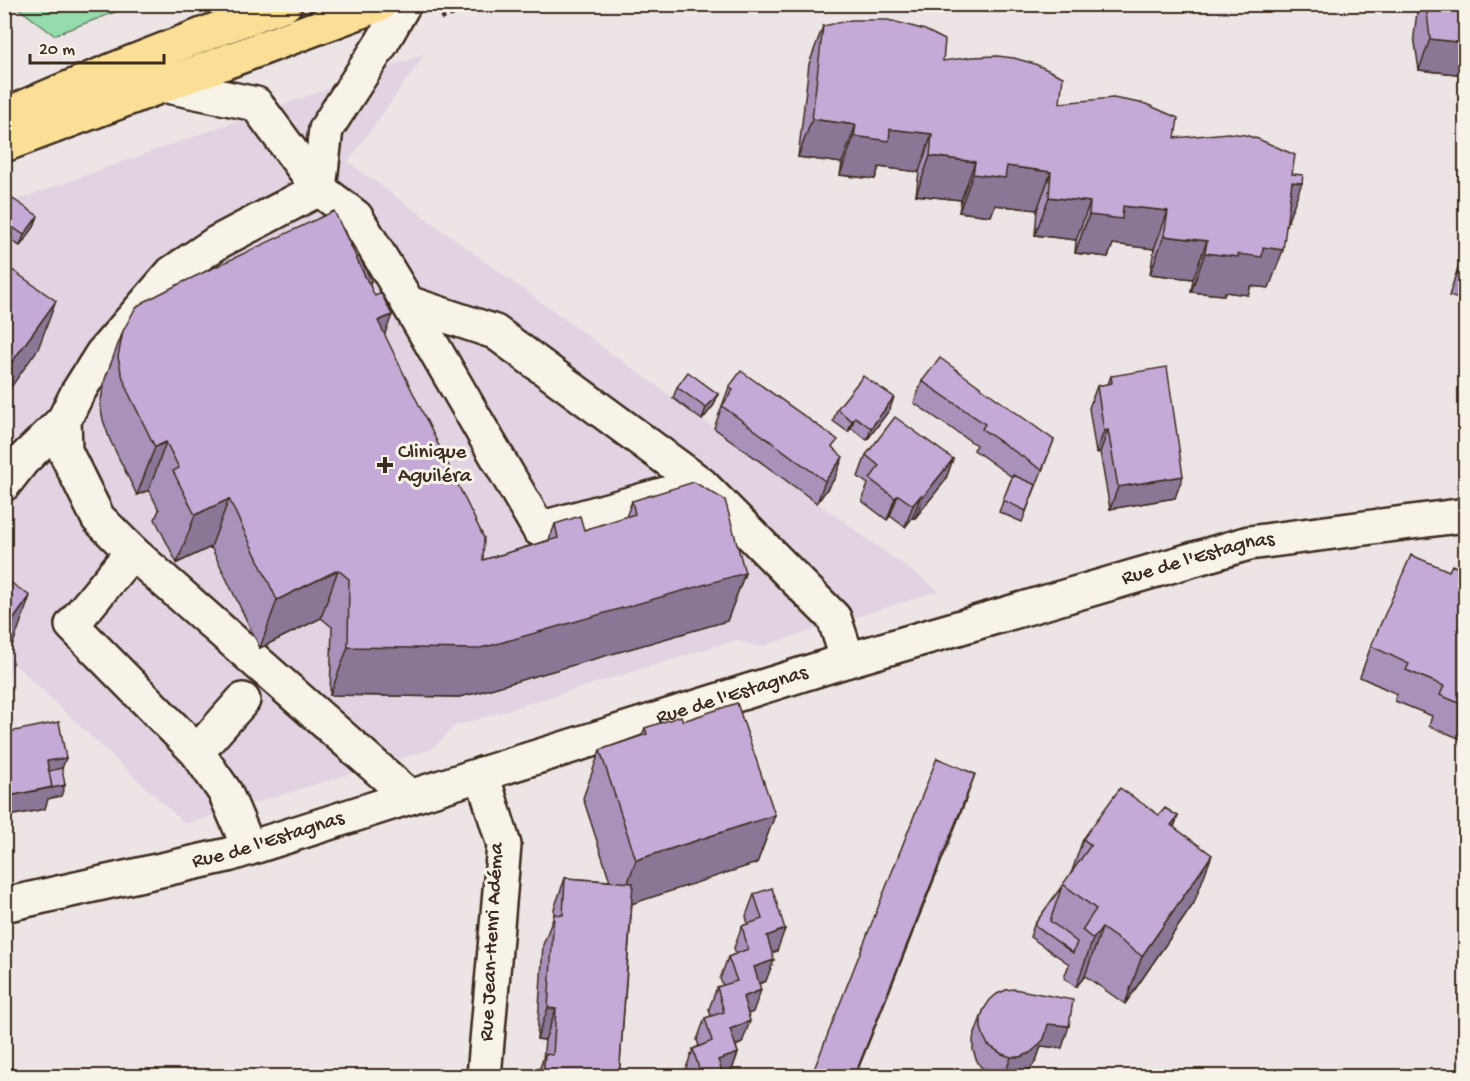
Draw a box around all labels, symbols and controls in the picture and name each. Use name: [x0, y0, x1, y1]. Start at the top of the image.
scale bar: [30, 27, 164, 65]
text: 20 m: [39, 40, 75, 61]
place label: Clinique Aguiléra: [398, 441, 473, 490]
marker: Clinique Aguiléra: [376, 456, 394, 474]
street label: Rue de l'Estagnas: [1119, 527, 1277, 592]
street label: Rue de l'Estagnas: [653, 660, 812, 731]
street label: Rue de l'Estagnas: [190, 806, 348, 875]
street label: Rue Jean-Henri Adéma: [475, 841, 511, 1042]

